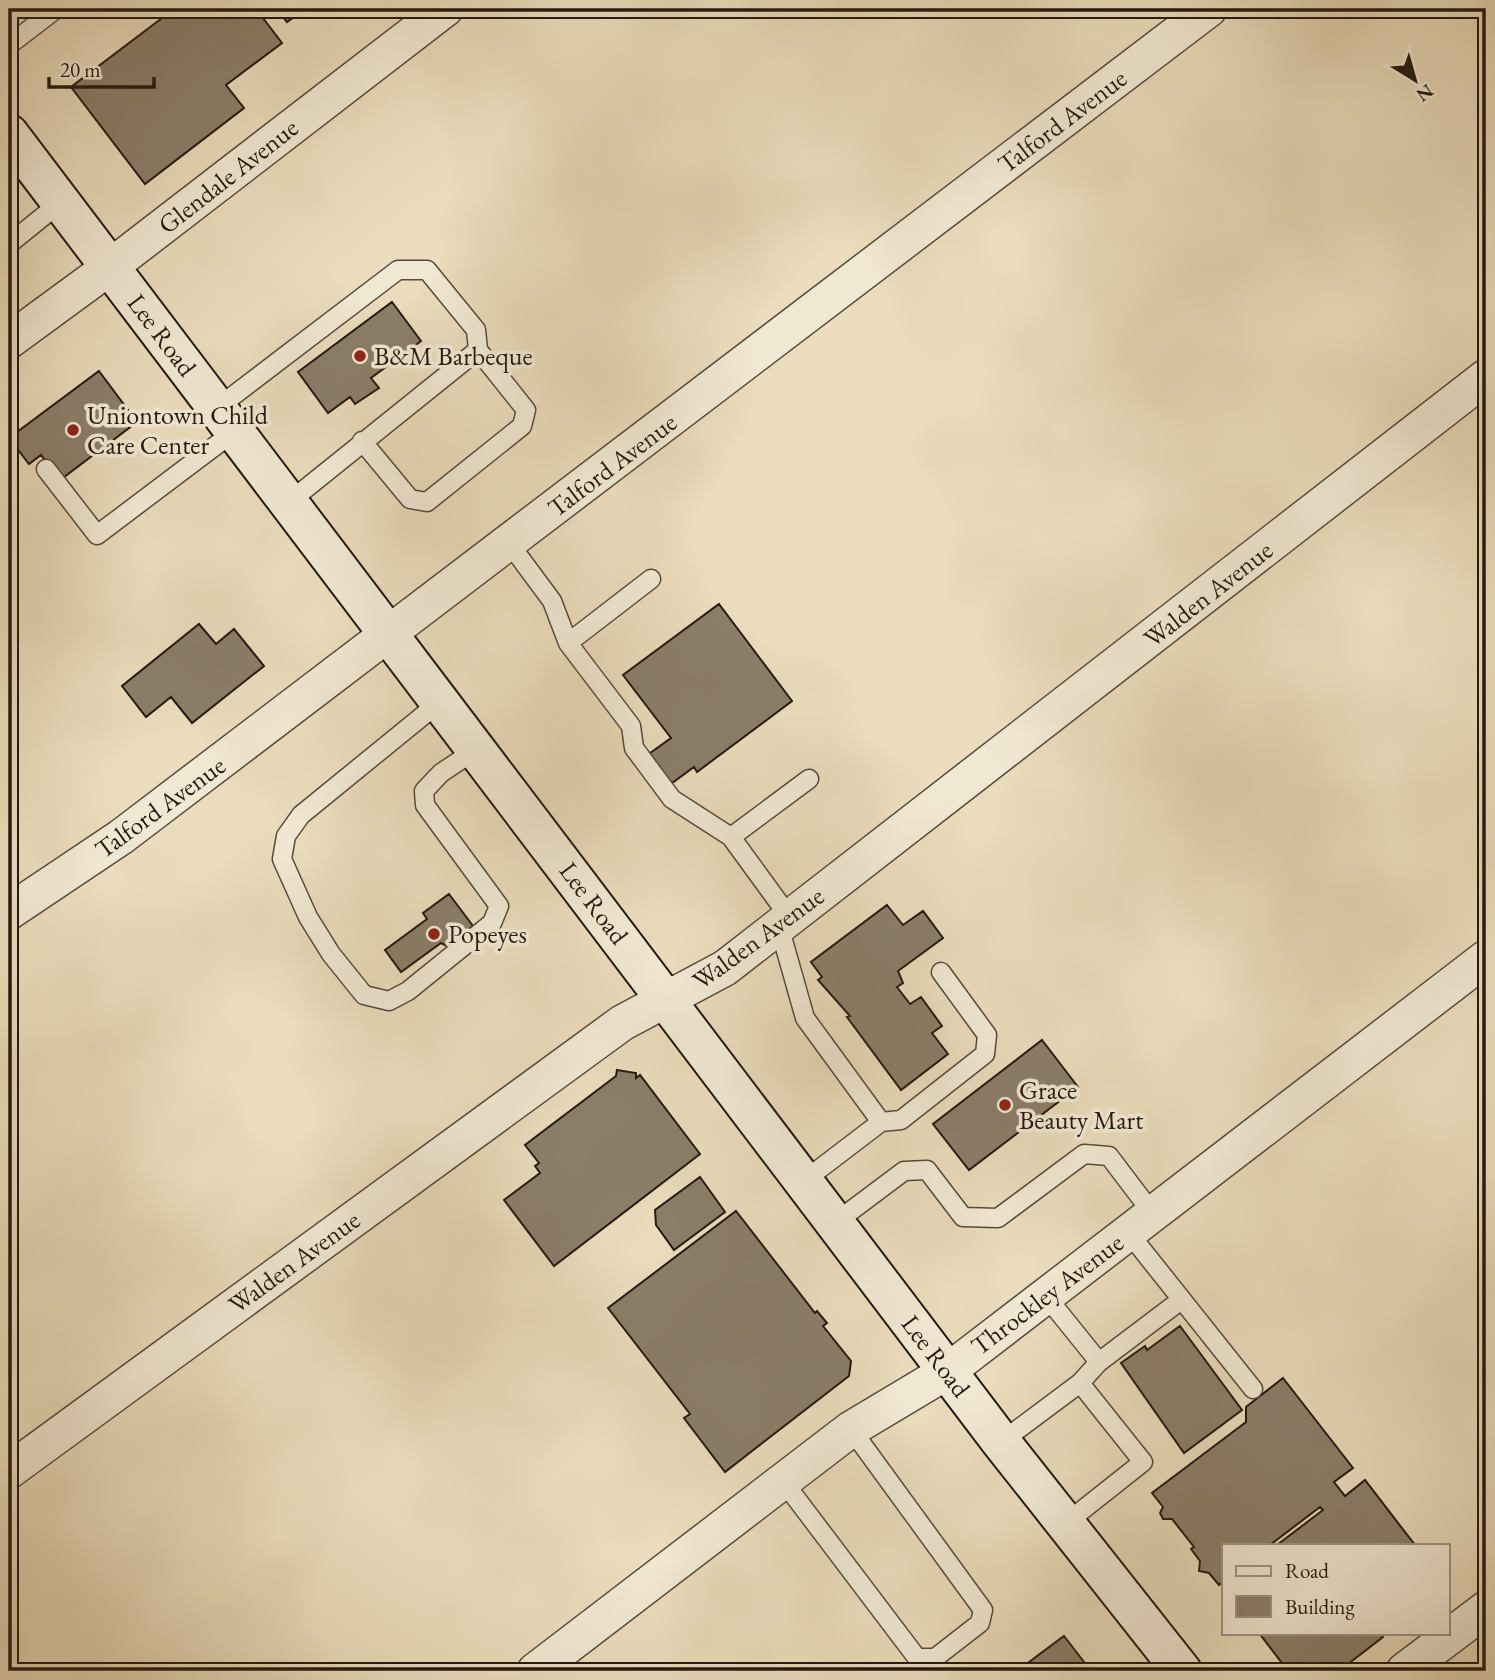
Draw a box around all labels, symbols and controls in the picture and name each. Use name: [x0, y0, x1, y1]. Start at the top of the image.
scale bar: [49, 46, 154, 90]
north arrow: [1380, 46, 1450, 116]
text: 20 m: [60, 56, 101, 83]
street label: Talford Avenue: [990, 61, 1134, 181]
text: N: [1411, 79, 1439, 108]
street label: Glendale Avenue: [151, 111, 305, 241]
street label: Lee Road: [120, 287, 205, 384]
place label: B&M Barbeque: [374, 339, 533, 373]
marker: B&M Barbeque: [352, 348, 368, 364]
place label: Uniontown Child Care Center: [87, 398, 269, 462]
street label: Talford Avenue: [540, 405, 684, 525]
marker: Uniontown Child Care Center: [65, 422, 81, 438]
street label: Walden Avenue: [1137, 533, 1279, 655]
street label: Talford Avenue: [88, 748, 232, 866]
street label: Lee Road: [552, 855, 637, 952]
street label: Walden Avenue: [685, 879, 831, 997]
place label: Popeyes: [448, 917, 527, 951]
marker: Popeyes: [426, 926, 442, 942]
place label: Grace Beauty Mart: [1019, 1073, 1143, 1137]
marker: Grace Beauty Mart: [997, 1097, 1013, 1113]
street label: Walden Avenue: [221, 1203, 367, 1321]
street label: Throckley Avenue: [964, 1225, 1130, 1363]
street label: Lee Road: [894, 1308, 979, 1405]
legend: [1222, 1544, 1450, 1634]
text: Road: [1285, 1557, 1329, 1584]
text: Building: [1285, 1593, 1355, 1620]

